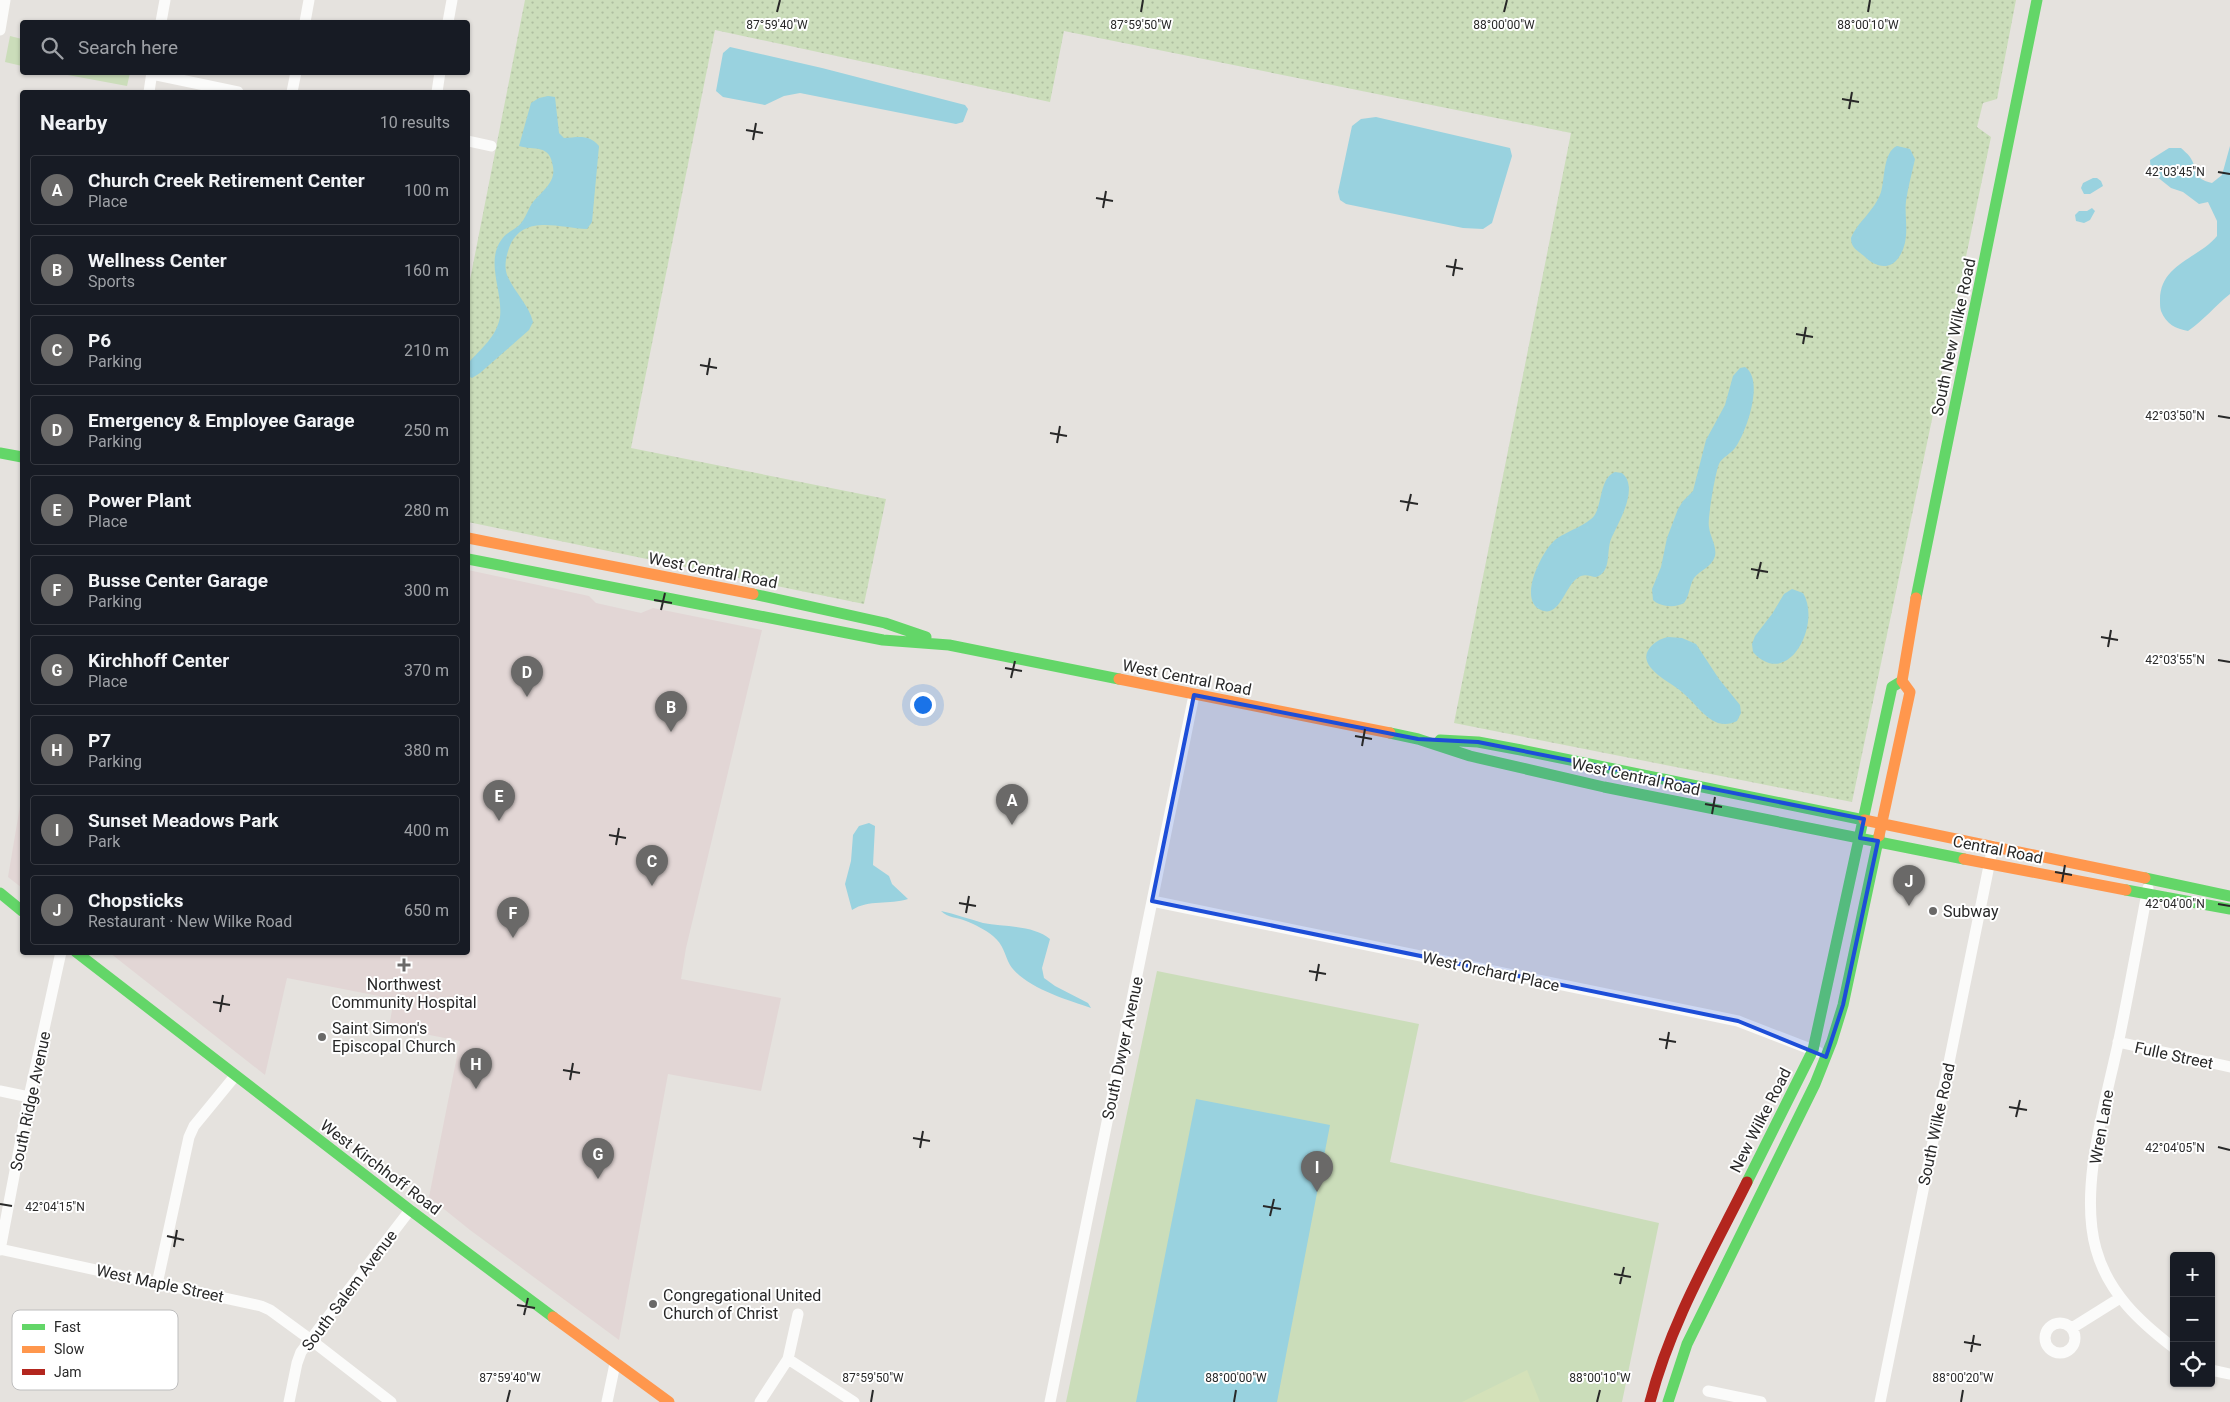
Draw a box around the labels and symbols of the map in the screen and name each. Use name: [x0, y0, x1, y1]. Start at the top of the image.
text: 87°59'40"W: [746, 18, 808, 32]
text: 87°59'50"W: [1110, 18, 1172, 32]
text: 88°00'00"W: [1473, 18, 1535, 32]
text: 88°00'10"W: [1837, 18, 1899, 32]
text: 42°03'45"N: [2145, 165, 2205, 179]
street label: South New Wilke Road: [1928, 257, 1979, 418]
text: 42°03'50"N: [2145, 409, 2205, 423]
street label: West Central Road: [647, 549, 779, 592]
text: 42°03'55"N: [2145, 653, 2205, 667]
pin: D: [511, 656, 543, 697]
street label: West Central Road: [1121, 656, 1253, 699]
pin: B: [655, 691, 687, 732]
your location: [910, 692, 936, 718]
street label: West Central Road: [1570, 754, 1702, 799]
pin: E: [483, 780, 515, 821]
pin: A: [996, 784, 1028, 825]
street label: Central Road: [1951, 831, 2045, 868]
pin: C: [636, 845, 668, 886]
pin: J: [1893, 865, 1925, 906]
pin: F: [497, 897, 529, 938]
text: 42°04'00"N: [2145, 897, 2205, 911]
place label: Subway: [1943, 902, 1999, 921]
marker: Subway: [1927, 905, 1939, 917]
street label: West Orchard Place: [1421, 948, 1561, 995]
marker: Northwest Community Hospital: [397, 958, 411, 972]
place label: Northwest Community Hospital: [331, 975, 477, 1012]
street label: South Dwyer Avenue: [1098, 975, 1147, 1121]
place label: Saint Simon's Episcopal Church: [332, 1019, 456, 1056]
street label: South Ridge Avenue: [6, 1030, 55, 1173]
marker: Saint Simon's Episcopal Church: [316, 1031, 328, 1043]
street label: Fulle Street: [2133, 1038, 2215, 1073]
pin: H: [460, 1048, 492, 1089]
street label: South Wilke Road: [1914, 1061, 1959, 1187]
street label: New Wilke Road: [1726, 1065, 1795, 1176]
street label: Wren Lane: [2086, 1088, 2117, 1166]
street label: West Kirchhoff Road: [317, 1116, 445, 1219]
pin: G: [582, 1138, 614, 1179]
text: 42°04'05"N: [2145, 1141, 2205, 1155]
pin: I: [1301, 1151, 1333, 1192]
text: 42°04'15"N: [25, 1200, 85, 1214]
street label: South Salem Avenue: [298, 1226, 401, 1354]
street label: West Maple Street: [94, 1261, 226, 1306]
place label: Congregational United Church of Christ: [663, 1286, 821, 1323]
marker: Congregational United Church of Christ: [647, 1298, 659, 1310]
legend: [12, 1310, 178, 1390]
text: Fast: [54, 1319, 81, 1335]
text: Slow: [54, 1341, 85, 1357]
text: Jam: [54, 1364, 82, 1380]
text: 87°59'40"W: [479, 1371, 541, 1385]
text: 87°59'50"W: [842, 1371, 904, 1385]
text: 88°00'00"W: [1205, 1371, 1267, 1385]
text: 88°00'10"W: [1569, 1371, 1631, 1385]
text: 88°00'20"W: [1932, 1371, 1994, 1385]

